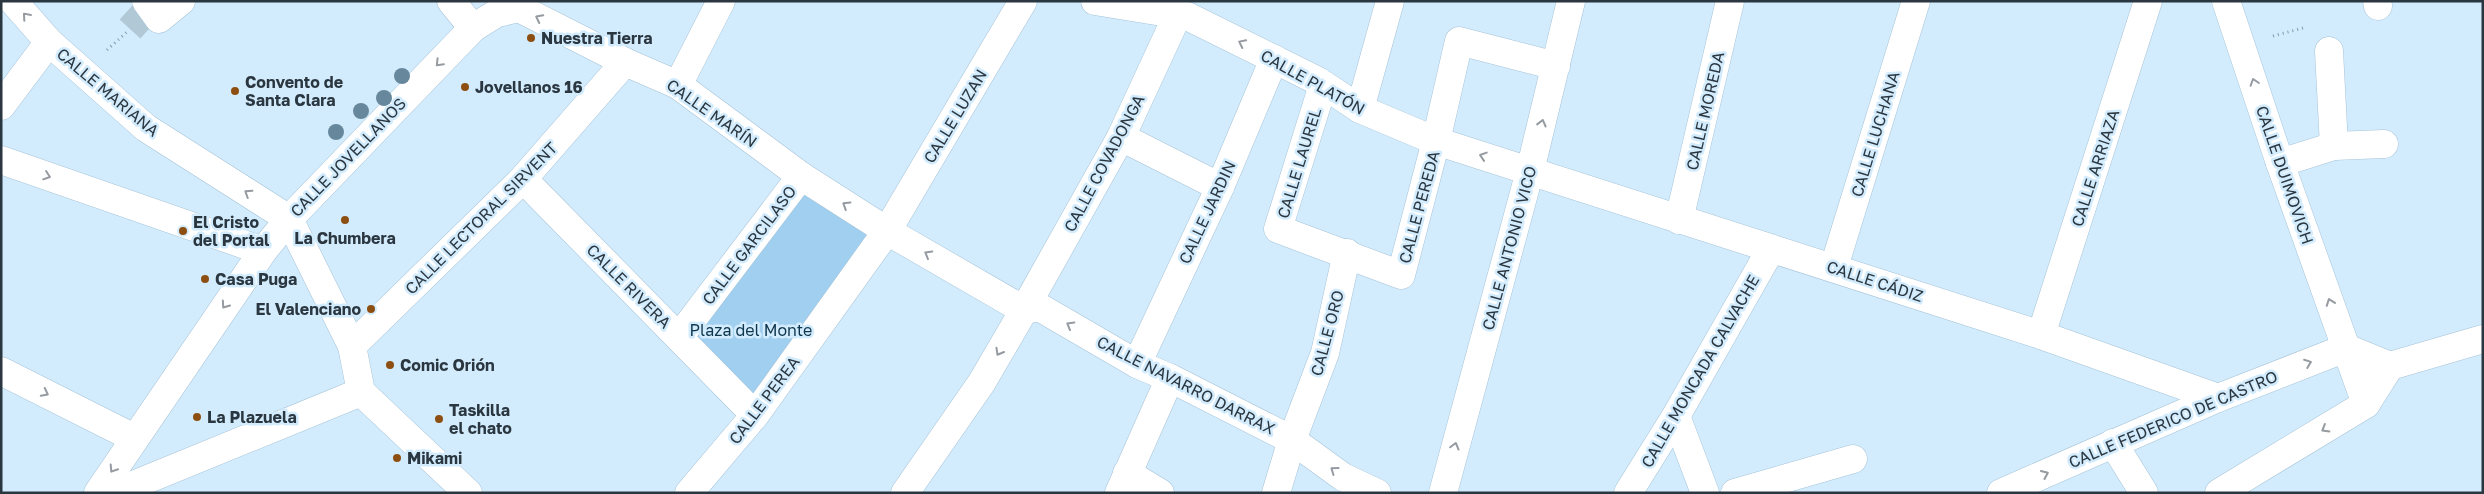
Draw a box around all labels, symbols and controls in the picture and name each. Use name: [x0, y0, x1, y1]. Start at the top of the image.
one-way arrow: [23, 12, 32, 21]
one-way arrow: [535, 14, 544, 24]
place label: Nuestra Tierra: [541, 28, 652, 48]
marker: Nuestra Tierra: [525, 32, 537, 44]
one-way arrow: [1238, 39, 1247, 49]
street label: CALLE MARIANA: [53, 43, 163, 141]
street label: CALLE PLATÓN: [1257, 45, 1369, 119]
street label: CALLE MOREDA: [1682, 49, 1728, 172]
one-way arrow: [436, 57, 445, 66]
street label: CALLE LUZAN: [919, 65, 991, 167]
street label: CALLE LUCHANA: [1846, 69, 1904, 199]
place label: Convento de Santa Clara: [245, 72, 343, 110]
street label: CALLE MARÍN: [663, 74, 761, 152]
place label: Jovellanos 16: [475, 77, 583, 97]
one-way arrow: [2249, 79, 2259, 87]
marker: Jovellanos 16: [459, 81, 471, 93]
marker: Convento de Santa Clara: [229, 85, 241, 97]
street label: CALLE COVADONGA: [1059, 91, 1149, 235]
street label: CALLE JOVELLANOS: [286, 93, 410, 221]
street label: CALLE DUIMOVICH: [2252, 103, 2318, 247]
street label: CALLE LAUREL: [1273, 105, 1325, 221]
street label: CALLE ARRIAZA: [2067, 107, 2123, 229]
one-way arrow: [1536, 120, 1546, 128]
street label: CALLE LECTORAL SIRVENT: [401, 138, 561, 298]
street label: CALLE PEREDA: [1394, 148, 1444, 265]
one-way arrow: [1480, 151, 1488, 161]
street label: CALLE JARDIN: [1174, 157, 1240, 267]
street label: CALLE ANTONIO VICO: [1477, 164, 1541, 332]
one-way arrow: [43, 170, 51, 180]
street label: CALLE GARCILASO: [698, 181, 800, 309]
one-way arrow: [244, 189, 253, 199]
one-way arrow: [842, 201, 851, 211]
place label: El Cristo del Portal: [193, 212, 270, 250]
marker: La Chumbera: [339, 214, 351, 226]
marker: El Cristo del Portal: [177, 225, 189, 237]
place label: La Chumbera: [294, 228, 396, 248]
street label: CALLE RIVERA: [583, 240, 676, 333]
one-way arrow: [924, 251, 933, 261]
street label: CALLE CÁDIZ: [1824, 256, 1926, 306]
place label: Casa Puga: [215, 269, 297, 289]
street label: CALLE MONCADA CALVACHE: [1637, 271, 1763, 471]
marker: Casa Puga: [199, 273, 211, 285]
street label: CALLE ORO: [1306, 288, 1348, 378]
one-way arrow: [2326, 298, 2336, 307]
place label: El Valenciano: [256, 299, 361, 319]
one-way arrow: [222, 300, 231, 309]
marker: El Valenciano: [365, 303, 377, 315]
park label: Plaza del Monte: [690, 320, 812, 340]
one-way arrow: [1066, 321, 1075, 331]
street label: CALLE NAVARRO DARRAX: [1094, 331, 1279, 439]
one-way arrow: [995, 347, 1005, 356]
street label: CALLE PEREA: [724, 352, 804, 448]
place label: Comic Orión: [400, 355, 495, 375]
marker: Comic Orión: [384, 359, 396, 371]
one-way arrow: [2303, 359, 2312, 369]
street label: CALLE FEDERICO DE CASTRO: [2066, 366, 2280, 472]
one-way arrow: [40, 387, 49, 397]
place label: Taskilla el chato: [449, 400, 512, 438]
place label: La Plazuela: [207, 407, 297, 427]
marker: La Plazuela: [191, 411, 203, 423]
marker: Taskilla el chato: [433, 413, 445, 425]
one-way arrow: [2321, 423, 2330, 433]
one-way arrow: [1450, 442, 1460, 450]
place label: Mikami: [407, 448, 462, 468]
marker: Mikami: [391, 452, 403, 464]
one-way arrow: [110, 463, 120, 472]
one-way arrow: [1331, 468, 1340, 476]
one-way arrow: [2040, 469, 2049, 480]

